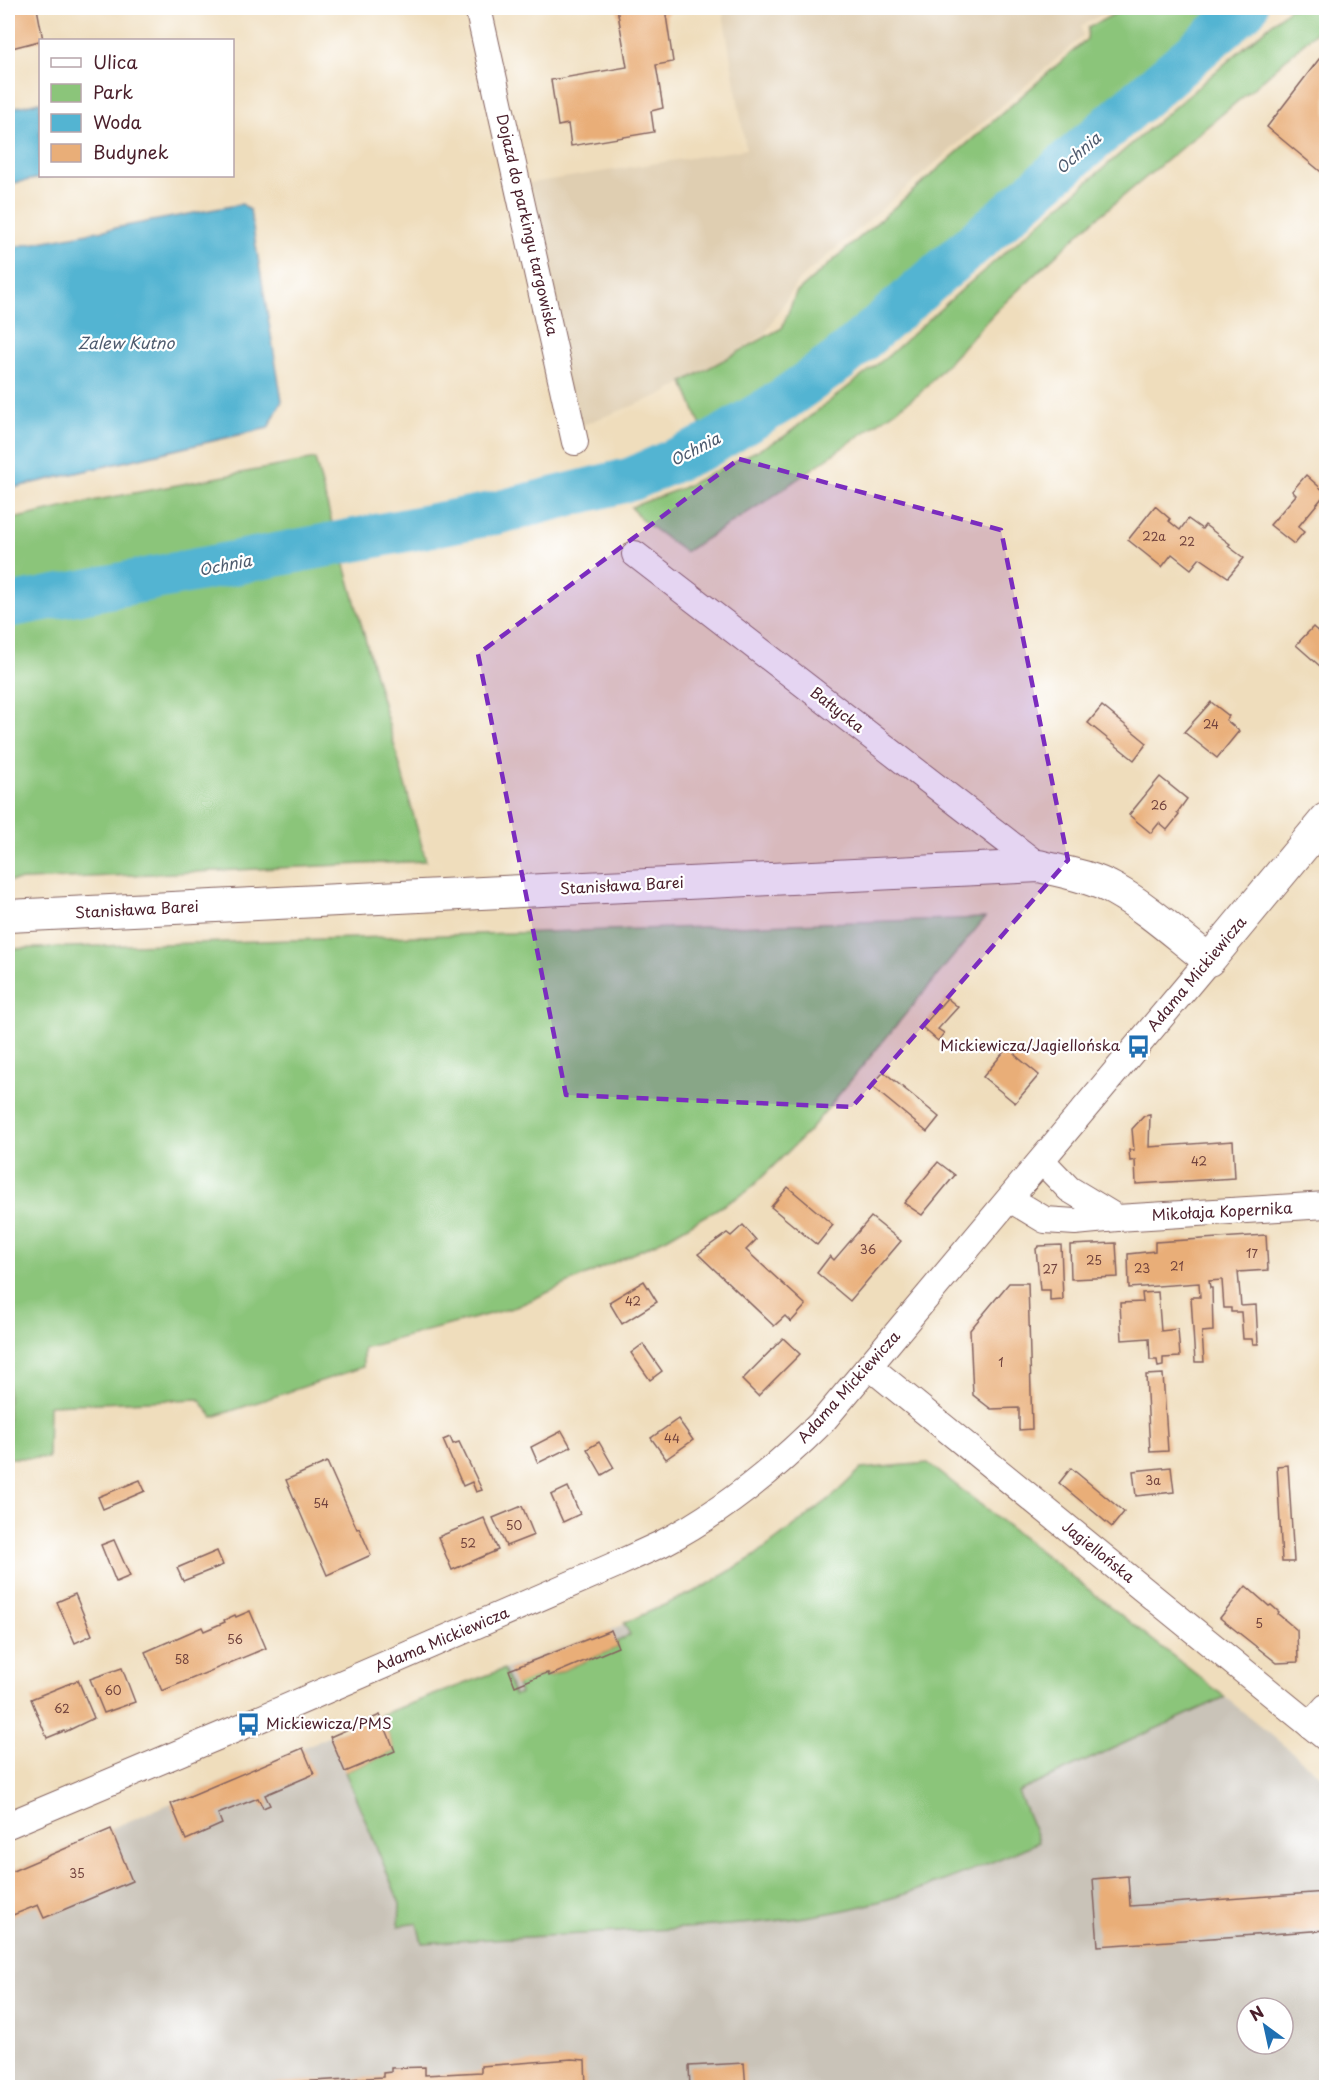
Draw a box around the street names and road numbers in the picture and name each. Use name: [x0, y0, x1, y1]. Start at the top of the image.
street label: Dojazd do parkingu targowiska: [492, 112, 565, 338]
street label: Bałtycka: [806, 680, 871, 738]
street label: Stanisława Barei: [559, 870, 684, 899]
street label: Stanisława Barei: [74, 894, 199, 923]
street label: Adama Mickiewicza: [1141, 910, 1251, 1036]
street label: Mikołaja Kopernika: [1151, 1195, 1293, 1226]
street label: Adama Mickiewicza: [791, 1325, 905, 1447]
street label: Jagiellońska: [1058, 1514, 1141, 1588]
street label: Adama Mickiewicza: [371, 1600, 512, 1677]

